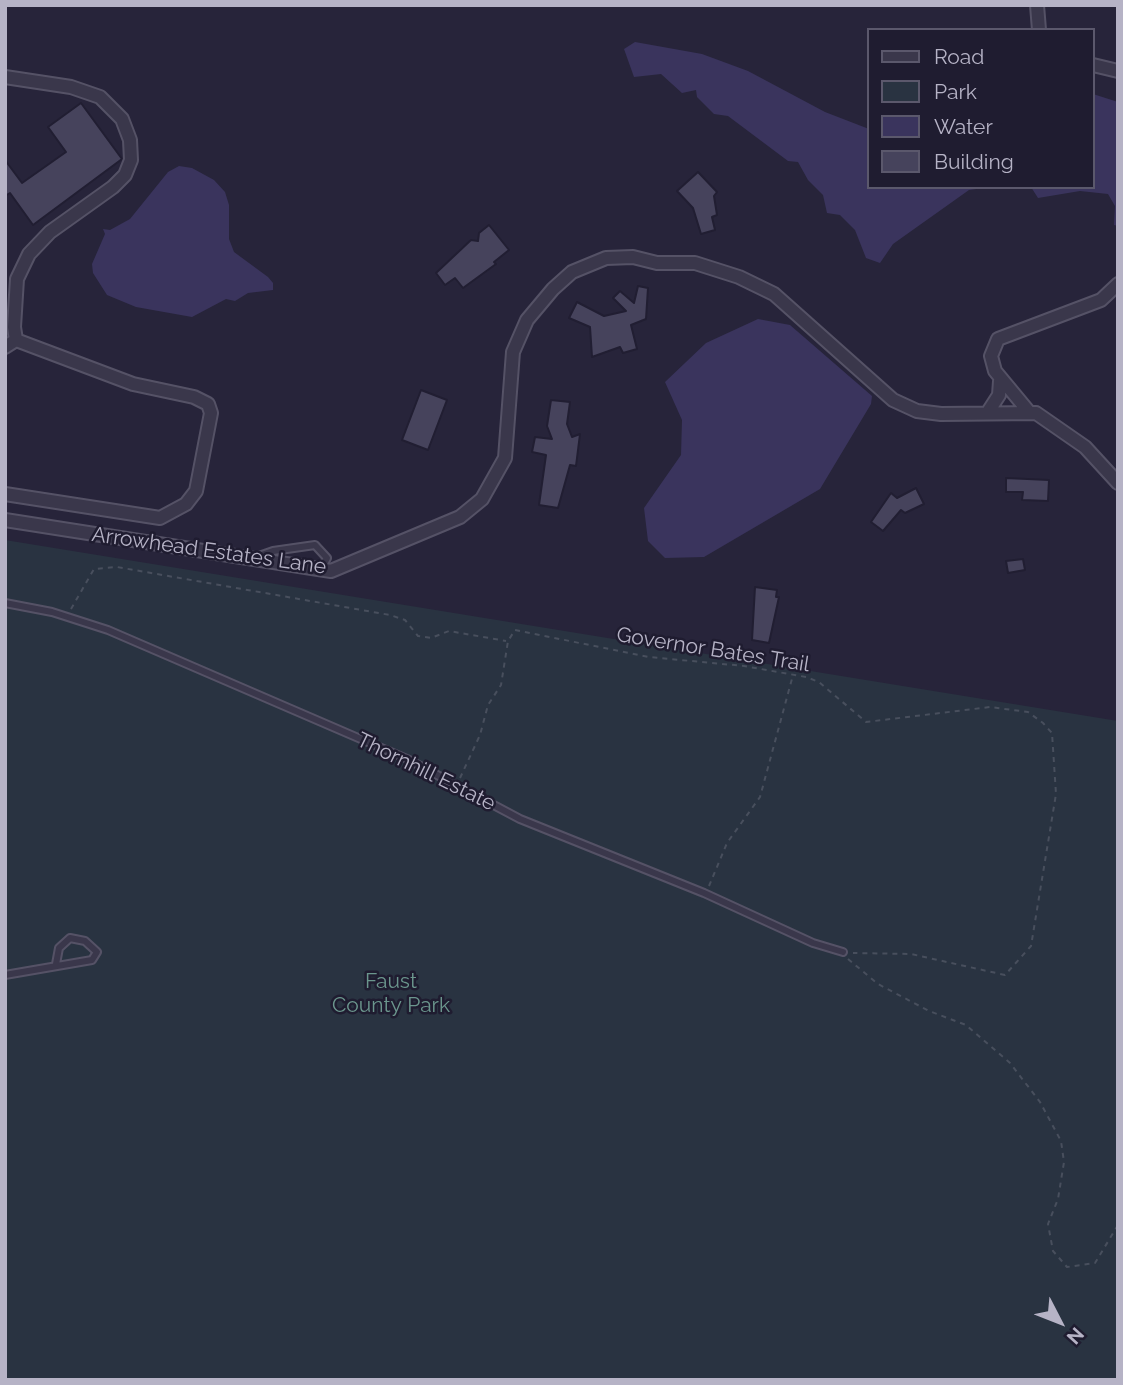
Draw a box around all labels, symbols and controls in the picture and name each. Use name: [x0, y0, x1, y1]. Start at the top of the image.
legend: [867, 28, 1095, 189]
text: Road: [934, 44, 984, 69]
text: Park: [934, 79, 977, 104]
text: Water: [934, 114, 993, 139]
text: Building: [934, 149, 1014, 174]
street label: Arrowhead Estates Lane: [90, 522, 328, 580]
street label: Governor Bates Trail: [615, 622, 811, 678]
street label: Thornhill Estate: [353, 728, 499, 816]
park label: Faust County Park: [332, 969, 450, 1019]
north arrow: [1025, 1287, 1095, 1357]
text: N: [1063, 1323, 1089, 1349]

